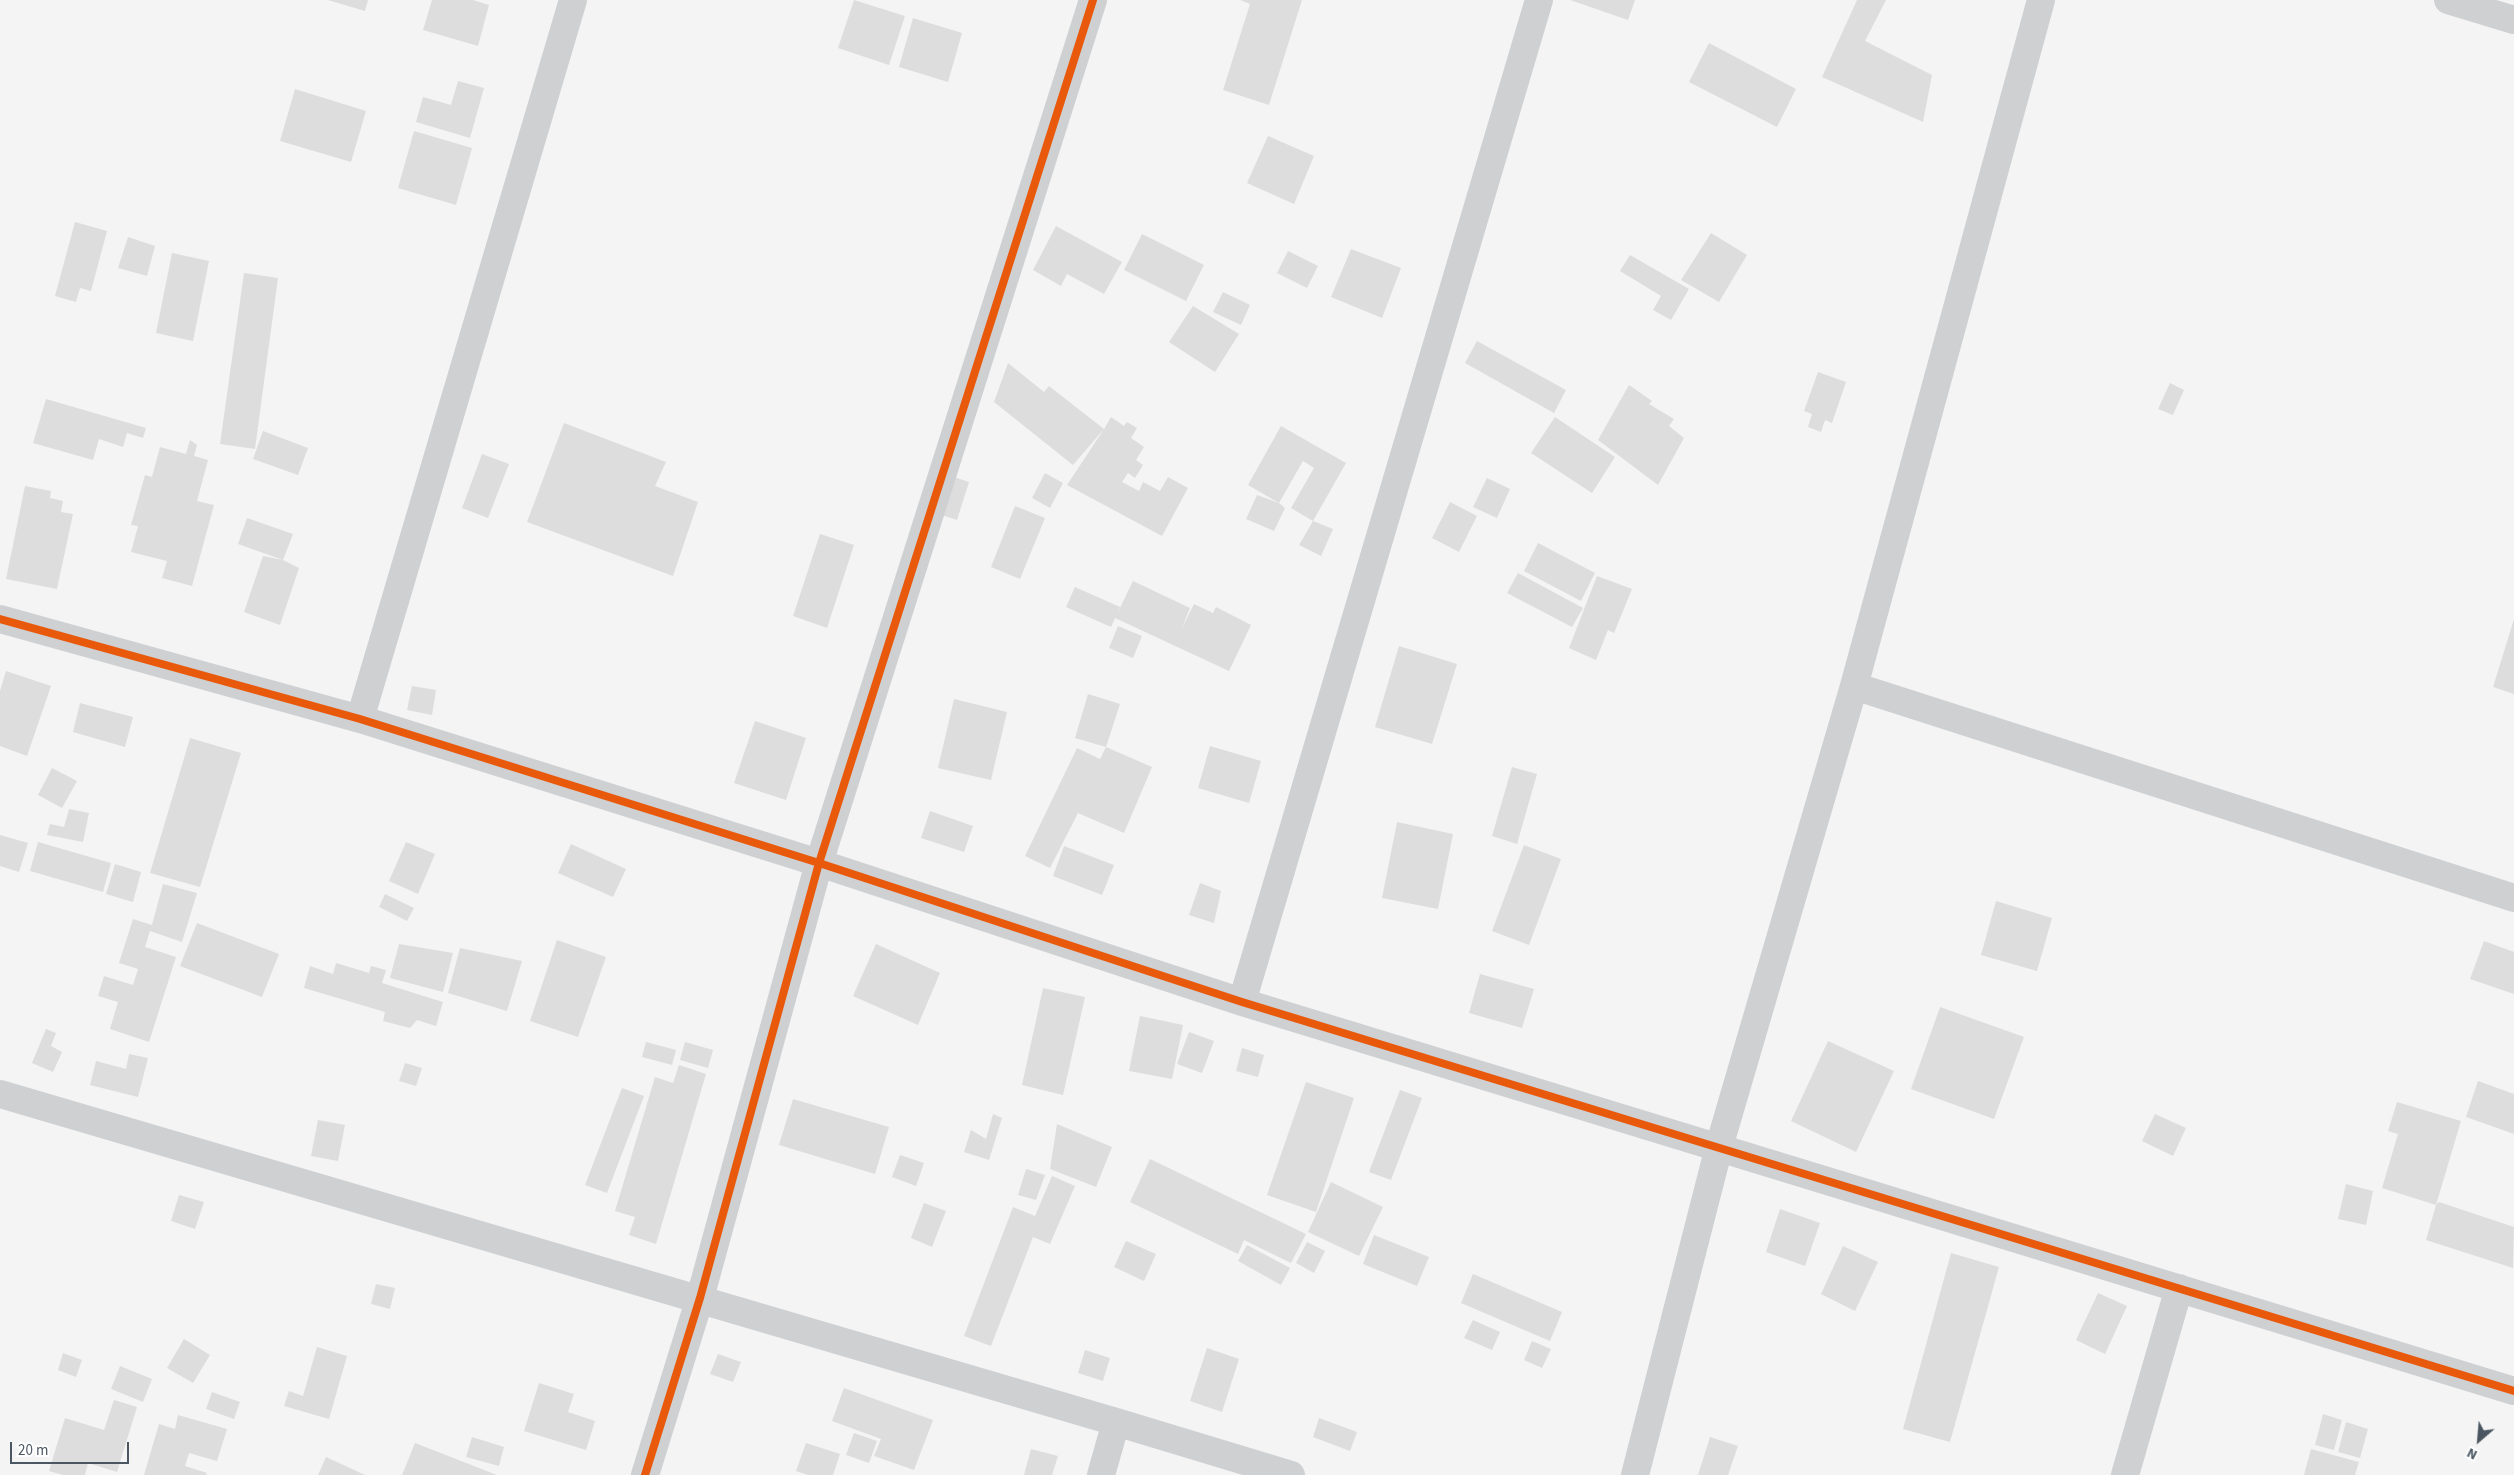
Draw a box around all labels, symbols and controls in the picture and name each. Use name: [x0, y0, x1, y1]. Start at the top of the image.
north arrow: [2454, 1415, 2504, 1465]
scale bar: [12, 1432, 131, 1464]
text: 20 m: [18, 1440, 48, 1461]
text: N: [2464, 1442, 2481, 1464]

